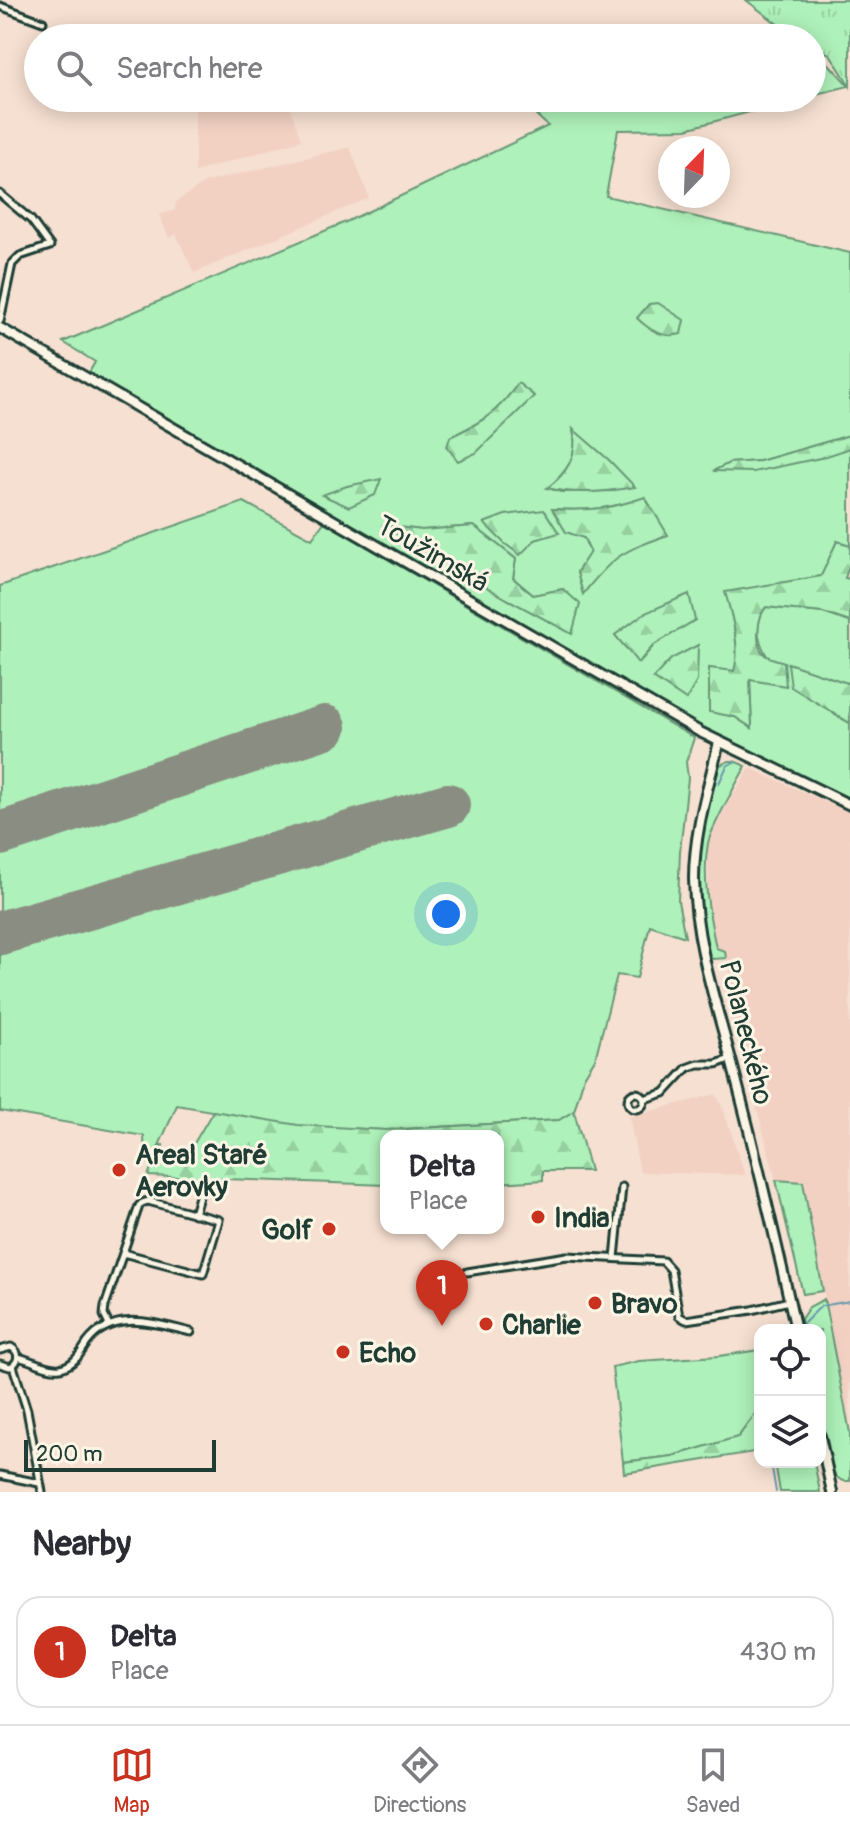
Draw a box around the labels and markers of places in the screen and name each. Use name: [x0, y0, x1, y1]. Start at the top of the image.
place label: Areal Staré Aerovky: [135, 1138, 268, 1205]
marker: Areal Staré Aerovky: [110, 1161, 128, 1179]
place label: India: [554, 1201, 609, 1236]
marker: India: [529, 1208, 547, 1226]
place label: Golf: [261, 1213, 314, 1248]
marker: Golf: [320, 1220, 338, 1238]
pin: 1: [416, 1260, 468, 1326]
place label: Bravo: [611, 1287, 678, 1322]
marker: Bravo: [586, 1294, 604, 1312]
place label: Charlie: [502, 1308, 582, 1343]
marker: Charlie: [477, 1315, 495, 1333]
place label: Echo: [359, 1336, 416, 1371]
marker: Echo: [334, 1343, 352, 1361]

